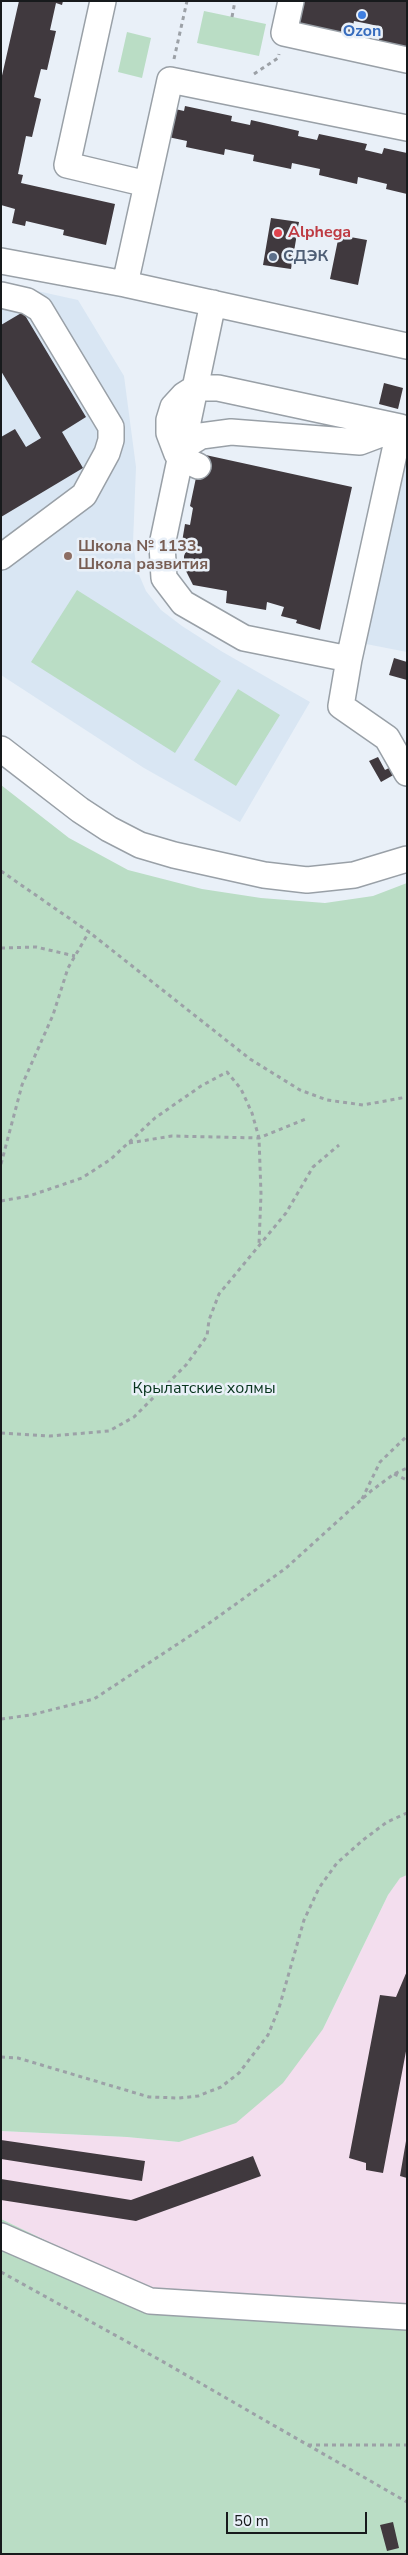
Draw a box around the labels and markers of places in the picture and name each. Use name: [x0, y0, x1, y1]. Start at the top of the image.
marker: Ozon: [356, 9, 368, 21]
place label: Ozon: [343, 22, 381, 42]
place label: Alphega: [288, 223, 351, 243]
marker: Alphega: [272, 227, 284, 239]
place label: СДЭК: [283, 247, 328, 267]
marker: СДЭК: [267, 251, 279, 263]
place label: Школа № 1133. Школа развития: [78, 537, 208, 575]
marker: Школа № 1133. Школа развития: [62, 550, 74, 562]

